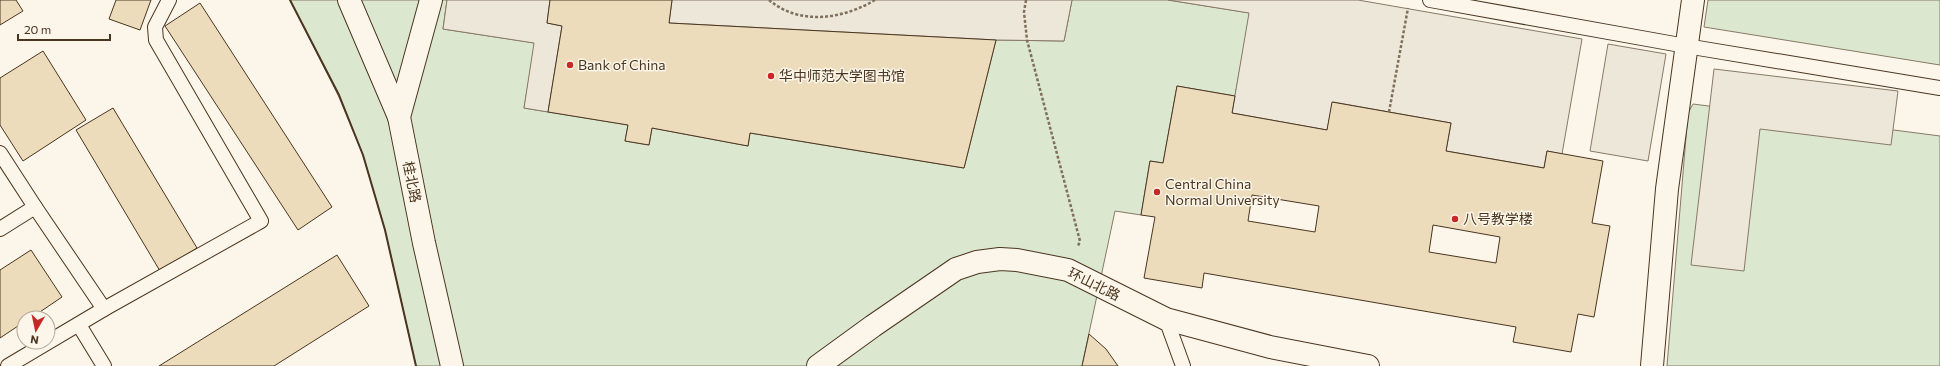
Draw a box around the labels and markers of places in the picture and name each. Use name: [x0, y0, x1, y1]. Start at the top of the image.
place label: Bank of China: [578, 56, 666, 73]
marker: Bank of China: [565, 60, 575, 70]
place label: 华中师范大学图书馆: [779, 67, 905, 84]
marker: 华中师范大学图书馆: [766, 71, 776, 81]
place label: Central China Normal University: [1165, 175, 1280, 208]
marker: Central China Normal University: [1152, 187, 1162, 197]
place label: 八号教学楼: [1463, 210, 1533, 227]
marker: 八号教学楼: [1450, 214, 1460, 224]

